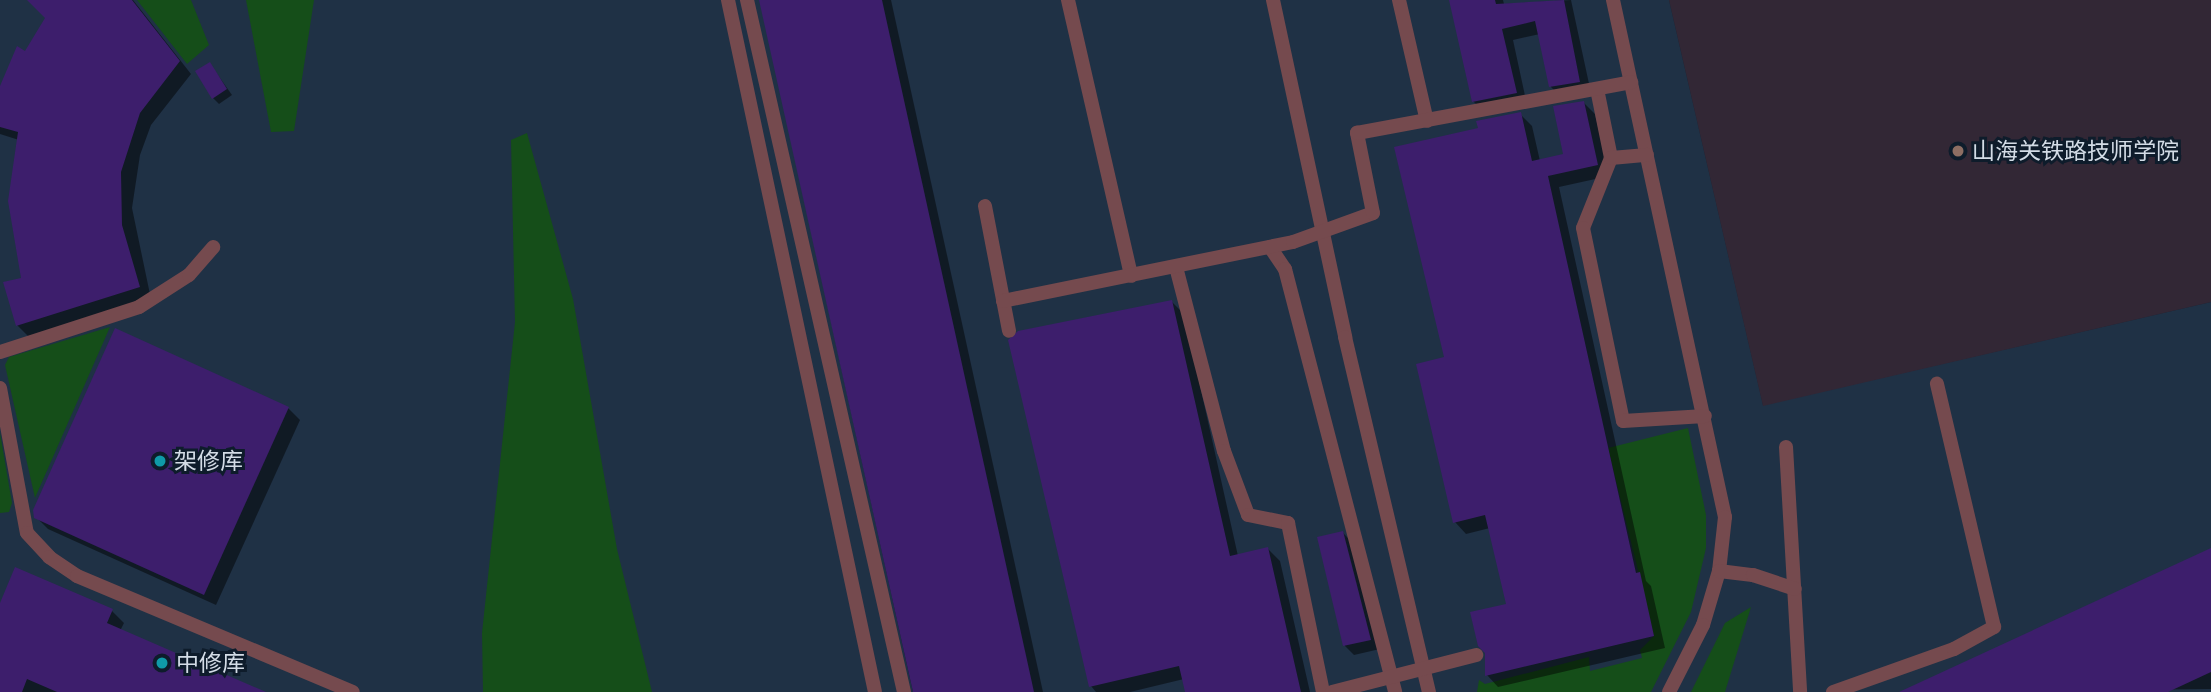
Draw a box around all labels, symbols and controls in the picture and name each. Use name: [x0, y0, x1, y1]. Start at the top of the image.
place label: 山海关铁路技师学院: [1972, 137, 2179, 165]
marker: 山海关铁路技师学院: [1950, 143, 1966, 159]
place label: 架修库: [174, 447, 243, 475]
marker: 架修库: [152, 453, 168, 469]
place label: 中修库: [176, 649, 245, 677]
marker: 中修库: [154, 655, 170, 671]

